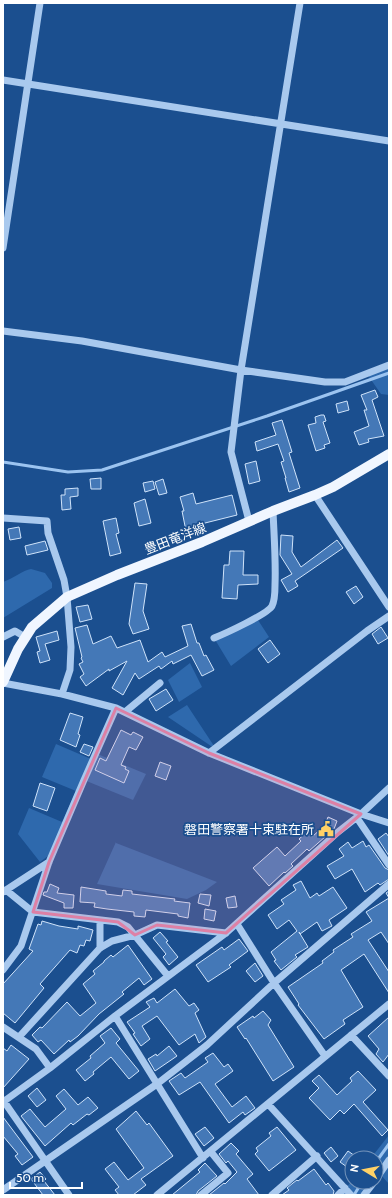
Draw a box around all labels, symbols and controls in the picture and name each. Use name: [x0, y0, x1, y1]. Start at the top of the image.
street label: 豊田竜洋線: [142, 519, 208, 557]
public building icon: 磐田警察署十束駐在所: [317, 820, 335, 838]
place label: 磐田警察署十束駐在所: [184, 821, 314, 837]
north arrow: [344, 1150, 384, 1190]
text: N: [347, 1163, 362, 1173]
scale bar: [10, 1164, 82, 1190]
text: 50 m: [16, 1170, 44, 1185]

